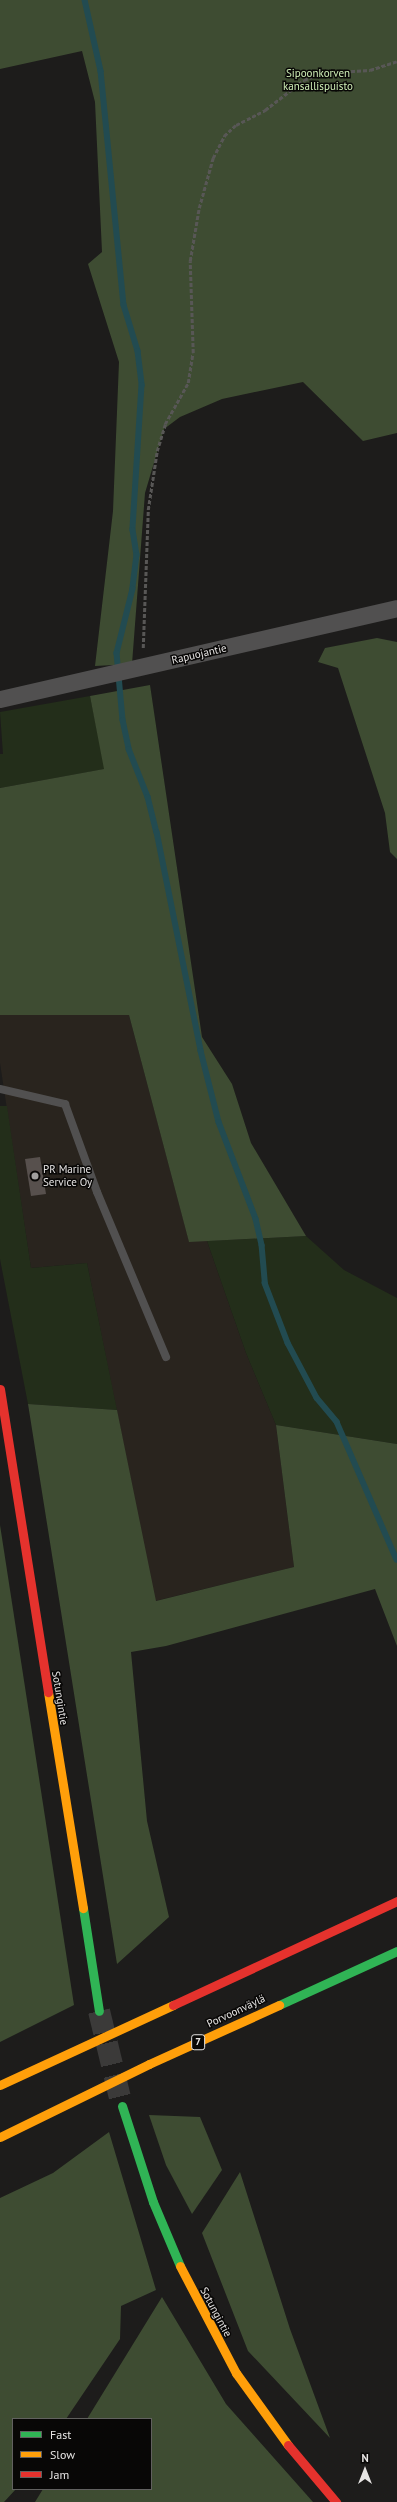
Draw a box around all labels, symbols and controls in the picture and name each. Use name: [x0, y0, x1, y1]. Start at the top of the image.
park label: Sipoonkorven kansallispuisto: [283, 67, 353, 93]
street label: Rapuojantie: [170, 641, 228, 667]
place label: PR Marine Service Oy: [43, 1163, 92, 1189]
marker: PR Marine Service Oy: [30, 1171, 40, 1181]
street label: Sotungintie: [49, 1670, 71, 1726]
street label: Porvoonväylä: [205, 1992, 267, 2030]
road number: 7: [191, 2034, 205, 2050]
street label: Sotungintie: [197, 2285, 235, 2339]
legend: [12, 2418, 152, 2490]
text: Fast: [50, 2427, 71, 2442]
text: Slow: [50, 2447, 75, 2462]
north arrow: [345, 2450, 385, 2490]
text: N: [361, 2451, 369, 2465]
text: Jam: [50, 2467, 69, 2482]

